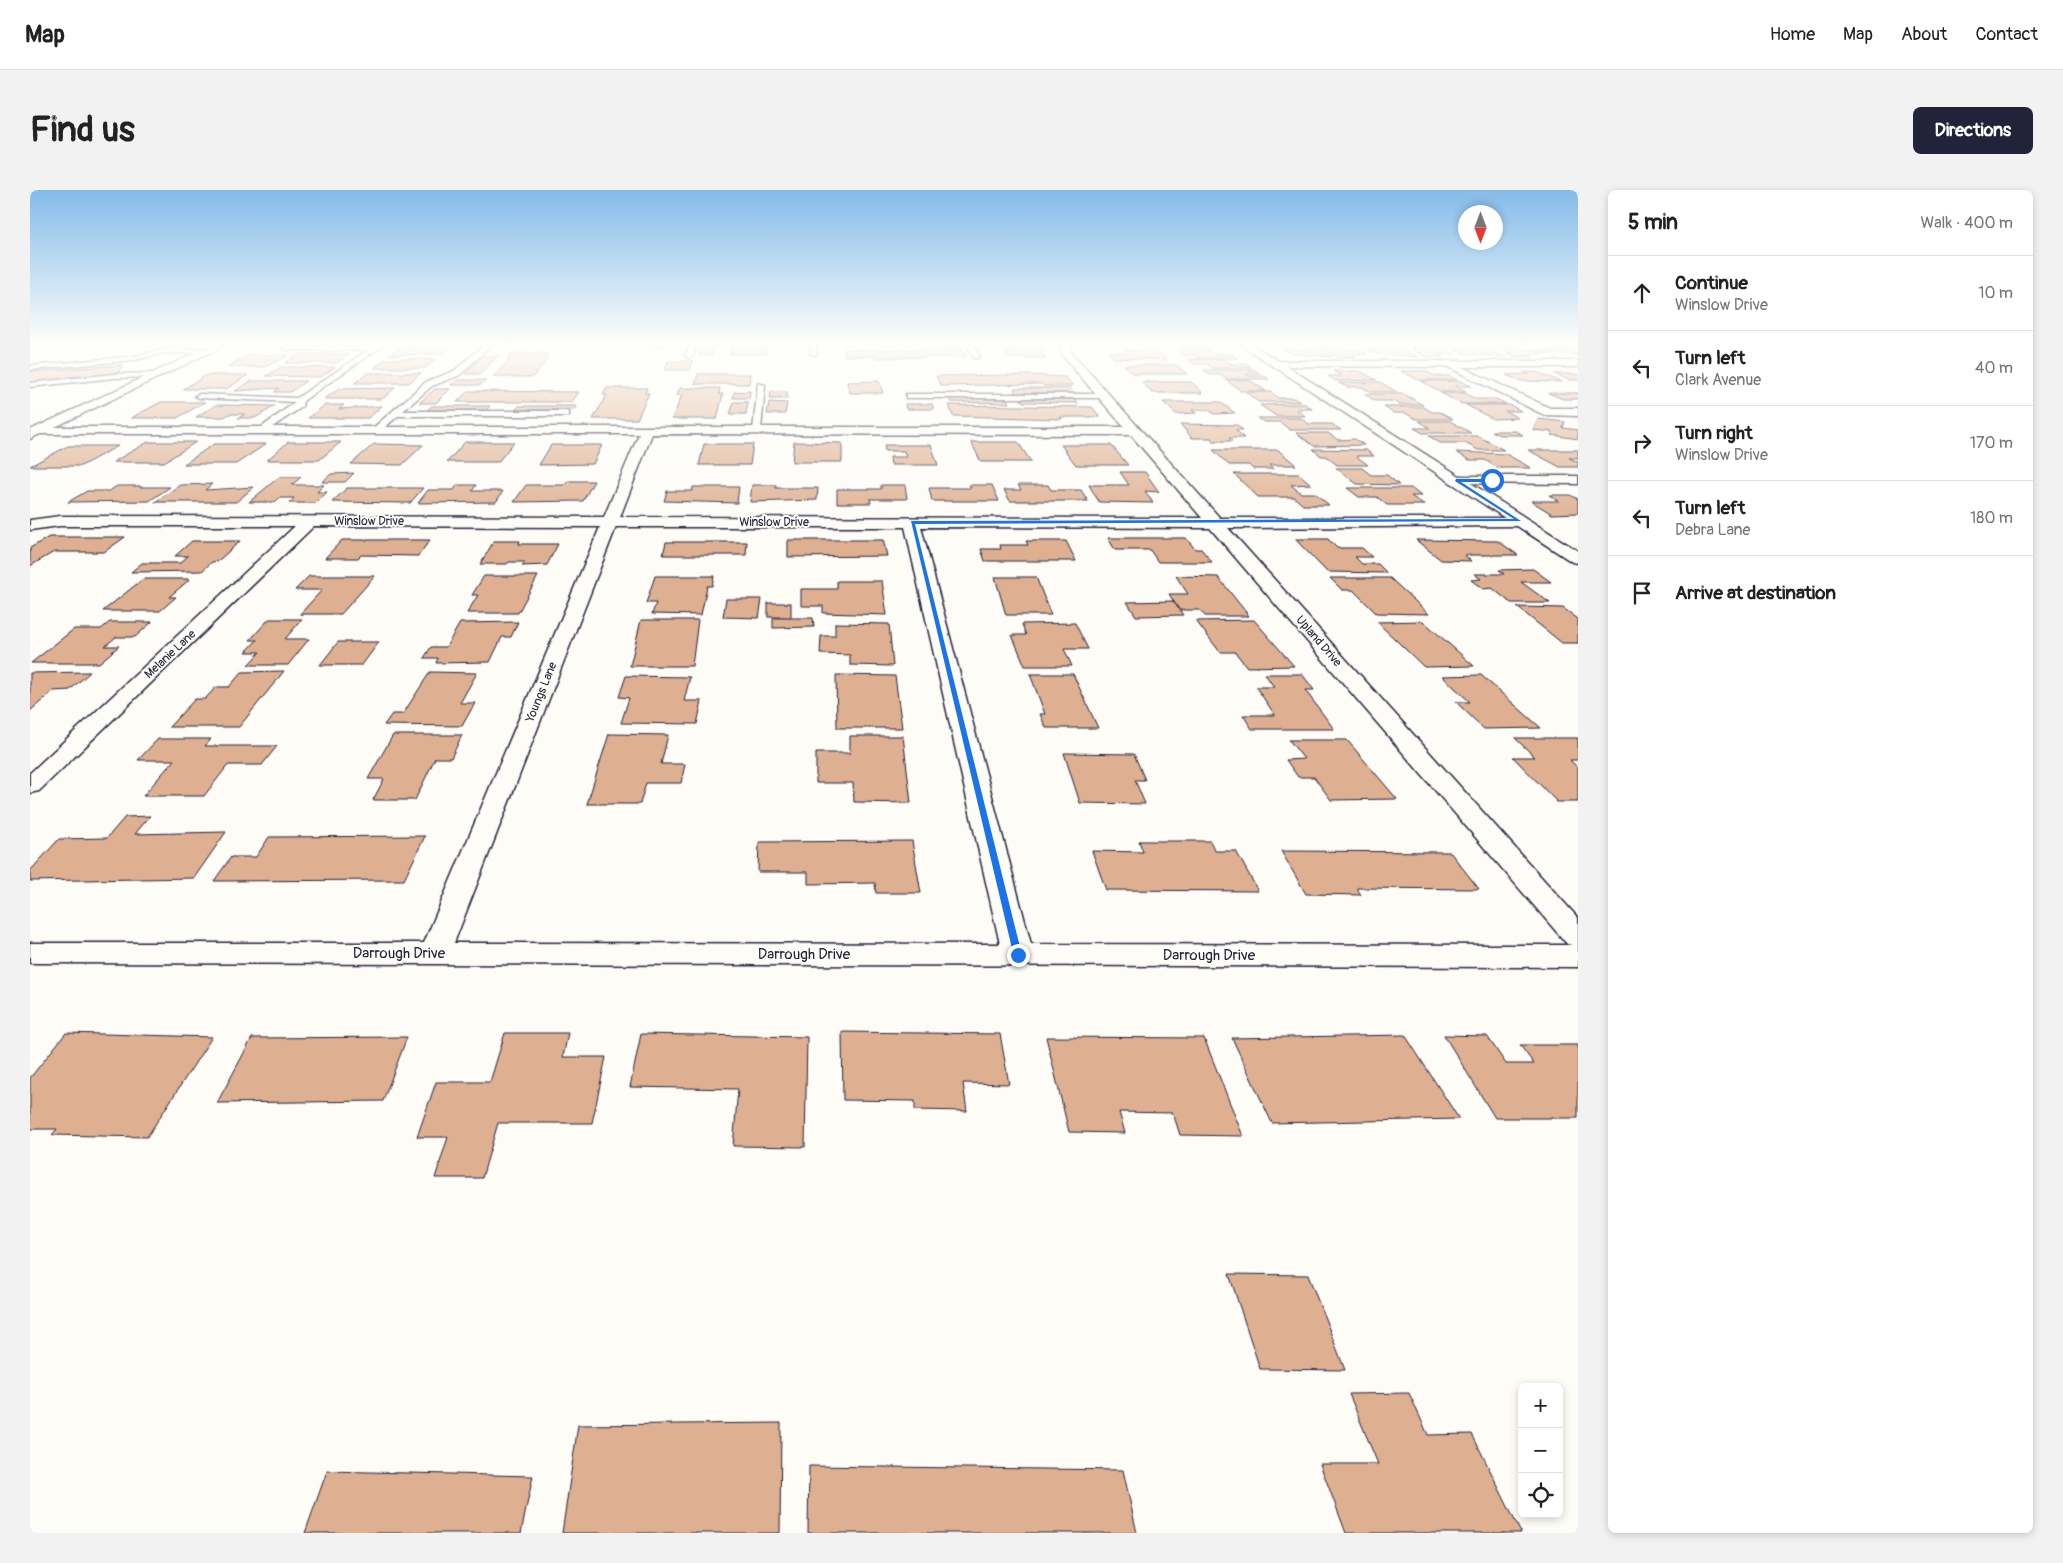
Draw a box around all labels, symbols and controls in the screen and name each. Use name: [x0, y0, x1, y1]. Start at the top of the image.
text: Map: [25, 20, 65, 49]
text: Home: [1770, 23, 1815, 46]
text: Map: [1843, 23, 1873, 46]
text: About: [1901, 23, 1947, 46]
text: Contact: [1975, 23, 2038, 46]
button: Directions: [1913, 107, 2033, 154]
text: Find us: [30, 108, 135, 152]
north arrow: [1458, 205, 1503, 250]
text: 5 min: [1628, 209, 1678, 236]
text: Walk · 400 m: [1920, 213, 2013, 233]
text: Continue: [1675, 271, 1748, 295]
icon: ahead: [1628, 279, 1656, 307]
text: 10 m: [1978, 283, 2013, 303]
text: Winslow Drive: [1675, 295, 1768, 315]
text: Turn left: [1675, 346, 1745, 370]
icon: left: [1628, 354, 1656, 382]
text: 40 m: [1975, 358, 2013, 378]
text: Clark Avenue: [1675, 370, 1761, 390]
text: Turn right: [1675, 421, 1753, 445]
icon: right: [1628, 429, 1656, 457]
text: 170 m: [1970, 433, 2013, 453]
text: Winslow Drive: [1675, 445, 1768, 465]
route start: [1481, 469, 1504, 492]
text: Turn left: [1675, 496, 1745, 520]
icon: left: [1628, 504, 1656, 532]
text: 180 m: [1970, 508, 2013, 528]
street label: Winslow Drive: [334, 514, 404, 529]
street label: Winslow Drive: [739, 515, 809, 530]
text: Debra Lane: [1675, 520, 1750, 540]
icon: arrive: [1628, 579, 1656, 607]
text: Arrive at destination: [1675, 581, 1836, 605]
street label: Upland Drive: [1292, 613, 1345, 670]
street label: Melanie Lane: [142, 627, 199, 682]
street label: Youngs Lane: [522, 660, 560, 726]
street label: Darrough Drive: [353, 944, 446, 963]
route end: [1007, 944, 1030, 967]
street label: Darrough Drive: [758, 945, 851, 964]
street label: Darrough Drive: [1163, 946, 1256, 965]
map controls: [1518, 1383, 1563, 1518]
button: +: [1518, 1383, 1563, 1428]
button: −: [1518, 1428, 1563, 1473]
button: locate: [1518, 1473, 1563, 1518]

